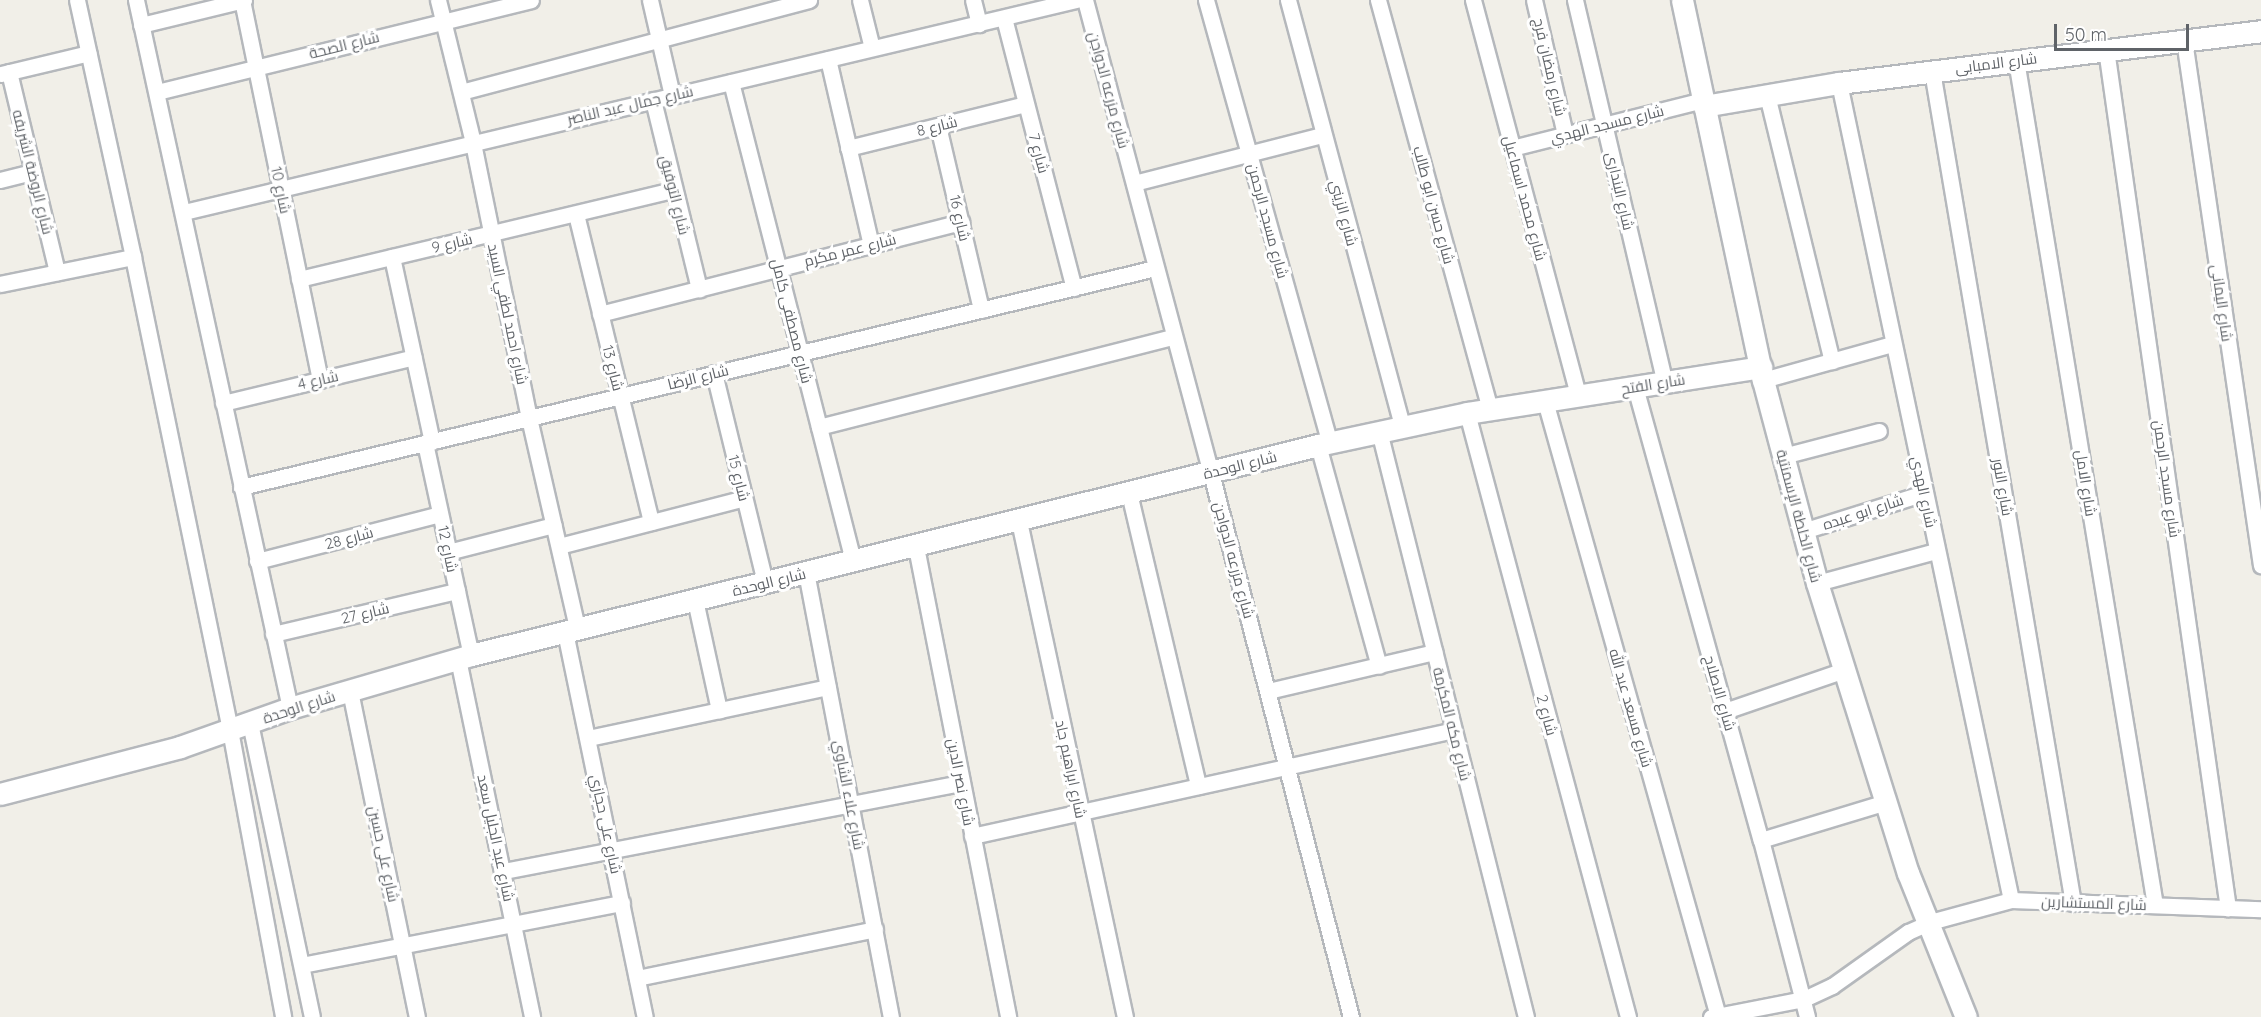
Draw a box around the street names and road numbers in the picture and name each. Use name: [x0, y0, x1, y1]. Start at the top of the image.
street label: شارع رمضان فرج: [1530, 16, 1570, 118]
street label: شارع الصحة: [307, 28, 381, 62]
street label: شارع مزرعه الدواجن: [1085, 30, 1133, 150]
street label: شارع الامبابى: [1954, 49, 2038, 77]
street label: شارع جمال عبد الناصر: [565, 82, 695, 128]
street label: شارع مسجد الهدي: [1548, 101, 1666, 147]
street label: شارع الروضة الشريفه: [9, 108, 57, 236]
street label: شارع 8: [915, 112, 959, 140]
street label: شارع 7: [1025, 131, 1053, 175]
street label: شارع محمد اسماعيل: [1500, 133, 1550, 263]
street label: شارع حسن ابو طالب: [1410, 144, 1458, 266]
street label: شارع البندارى: [1602, 150, 1638, 232]
street label: شارع التوفيق: [656, 153, 694, 237]
street label: شارع مسجد الرحمن: [1244, 161, 1292, 281]
street label: شارع 10: [267, 165, 295, 215]
street label: شارع الزيني: [1327, 178, 1361, 248]
street label: شارع 16: [946, 193, 974, 243]
street label: شارع 9: [430, 230, 474, 256]
street label: شارع عمر مكرم: [802, 230, 898, 270]
street label: شارع احمد لطفي السيد: [484, 242, 532, 386]
street label: شارع مصطفى كامل: [768, 257, 816, 385]
street label: شارع اليمانى: [2208, 263, 2236, 343]
street label: شارع 13: [599, 343, 627, 393]
street label: شارع الرضا: [665, 361, 731, 393]
street label: شارع 4: [296, 367, 340, 393]
street label: شارع الفتح: [1620, 370, 1686, 398]
street label: شارع مسجد الرحمن: [2150, 419, 2184, 539]
street label: شارع الوحدة: [1201, 447, 1279, 483]
street label: شارع الخلطة الإسمنتية: [1773, 447, 1825, 585]
street label: شارع الامل: [2072, 449, 2100, 517]
street label: شارع 15: [725, 453, 753, 503]
street label: شارع الهدي: [1908, 455, 1940, 529]
street label: شارع النور: [1989, 457, 2017, 517]
street label: شارع ابو عبده: [1820, 490, 1906, 534]
street label: شارع مزرعه الدواجن: [1210, 500, 1258, 620]
street label: شارع 28: [323, 523, 375, 553]
street label: شارع 12: [434, 524, 462, 574]
street label: شارع الوحدة: [730, 564, 808, 600]
street label: شارع 27: [339, 599, 391, 627]
street label: شارع مسعد عبد الله: [1605, 647, 1657, 769]
street label: شارع الاصلاح: [1701, 653, 1739, 733]
street label: شارع مكه المكرمة: [1429, 665, 1475, 783]
street label: شارع الوحدة: [261, 687, 337, 727]
street label: شارع 2: [1533, 693, 1561, 737]
street label: شارع ابراهيم جاد: [1052, 718, 1090, 820]
street label: شارع نصر الدين: [944, 737, 978, 827]
street label: شارع علاء الشاوي: [830, 739, 868, 851]
street label: شارع عبد الجليل سعد: [474, 773, 518, 903]
street label: شارع على حجازي: [587, 773, 625, 875]
street label: شارع على حسين: [365, 804, 403, 904]
street label: شارع المستشارين: [2041, 892, 2147, 914]

